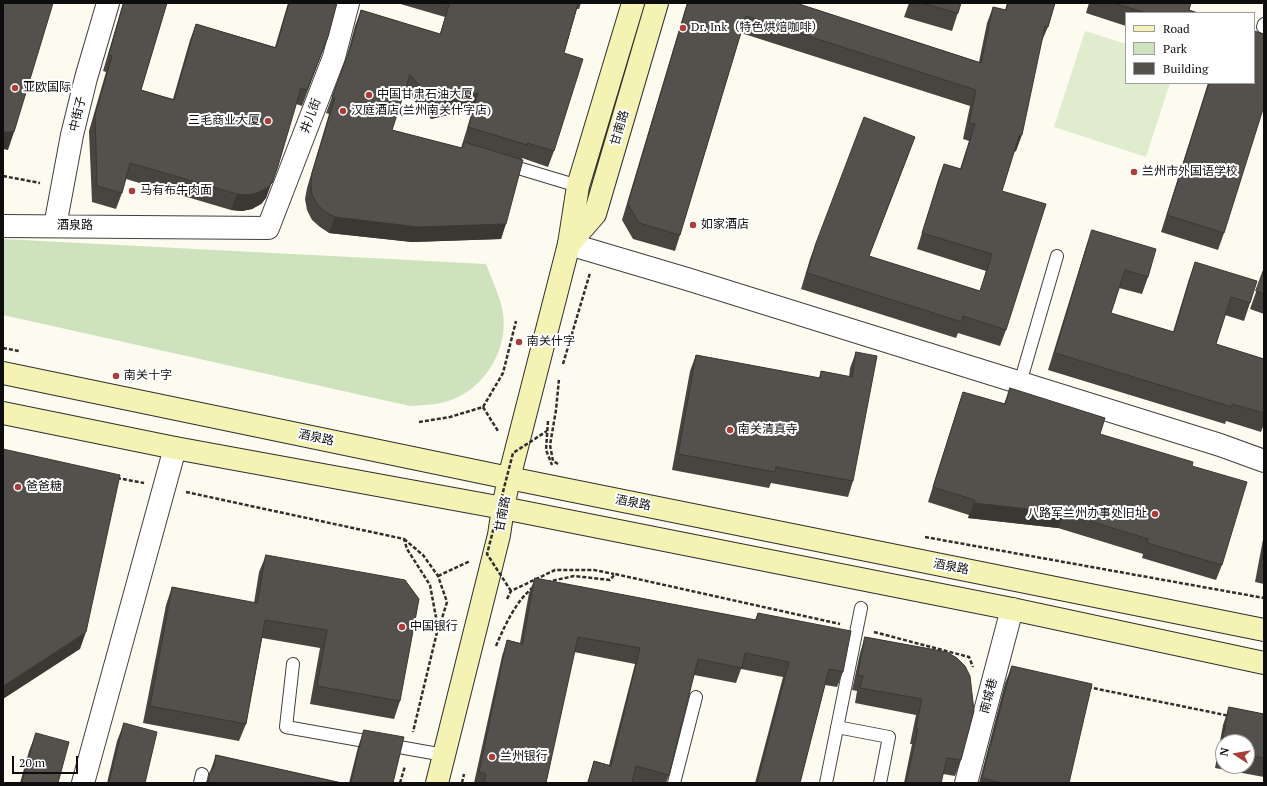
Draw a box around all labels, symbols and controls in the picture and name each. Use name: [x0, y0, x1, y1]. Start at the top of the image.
legend: [1125, 12, 1255, 84]
place label: Dr. Ink（特色烘焙咖啡）: [691, 21, 823, 35]
text: Road: [1163, 21, 1190, 36]
marker: Dr. Ink（特色烘焙咖啡）: [678, 23, 688, 33]
text: Park: [1163, 41, 1187, 56]
text: Building: [1163, 61, 1208, 76]
place label: 亚欧国际: [23, 81, 71, 95]
marker: 亚欧国际: [10, 83, 20, 93]
place label: 中国甘肃石油大厦: [377, 88, 473, 102]
marker: 中国甘肃石油大厦: [364, 90, 374, 100]
street label: 中街子: [67, 95, 89, 133]
street label: 井儿街: [298, 97, 324, 135]
place label: 汉庭酒店(兰州南关什字店): [351, 104, 491, 118]
marker: 汉庭酒店(兰州南关什字店): [338, 106, 348, 116]
street label: 甘南路: [608, 109, 632, 147]
place label: 三毛商业大厦: [188, 114, 260, 128]
marker: 三毛商业大厦: [263, 116, 273, 126]
place label: 兰州市外国语学校: [1142, 165, 1238, 179]
marker: 兰州市外国语学校: [1129, 167, 1139, 177]
place label: 马有布牛肉面: [140, 184, 212, 198]
marker: 马有布牛肉面: [127, 186, 137, 196]
place label: 如家酒店: [701, 218, 749, 232]
street label: 酒泉路: [57, 219, 93, 233]
marker: 如家酒店: [688, 220, 698, 230]
place label: 南关什字: [527, 335, 575, 349]
marker: 南关什字: [514, 337, 524, 347]
place label: 南关十字: [124, 369, 172, 383]
marker: 南关十字: [111, 371, 121, 381]
place label: 南关清真寺: [738, 423, 798, 437]
marker: 南关清真寺: [725, 425, 735, 435]
street label: 酒泉路: [297, 427, 335, 449]
place label: 爸爸糖: [26, 480, 62, 494]
marker: 爸爸糖: [13, 482, 23, 492]
street label: 酒泉路: [614, 492, 652, 514]
street label: 甘南路: [493, 495, 513, 533]
place label: 八路军兰州办事处旧址: [1027, 507, 1147, 521]
marker: 八路军兰州办事处旧址: [1150, 509, 1160, 519]
street label: 酒泉路: [932, 556, 970, 578]
place label: 中国银行: [410, 620, 458, 634]
marker: 中国银行: [397, 622, 407, 632]
street label: 南城巷: [977, 677, 1001, 715]
north arrow: [1215, 734, 1255, 774]
text: N: [1217, 746, 1232, 757]
scale bar: [14, 748, 80, 774]
place label: 兰州银行: [500, 750, 548, 764]
marker: 兰州银行: [487, 752, 497, 762]
text: 20 m: [19, 755, 45, 770]

